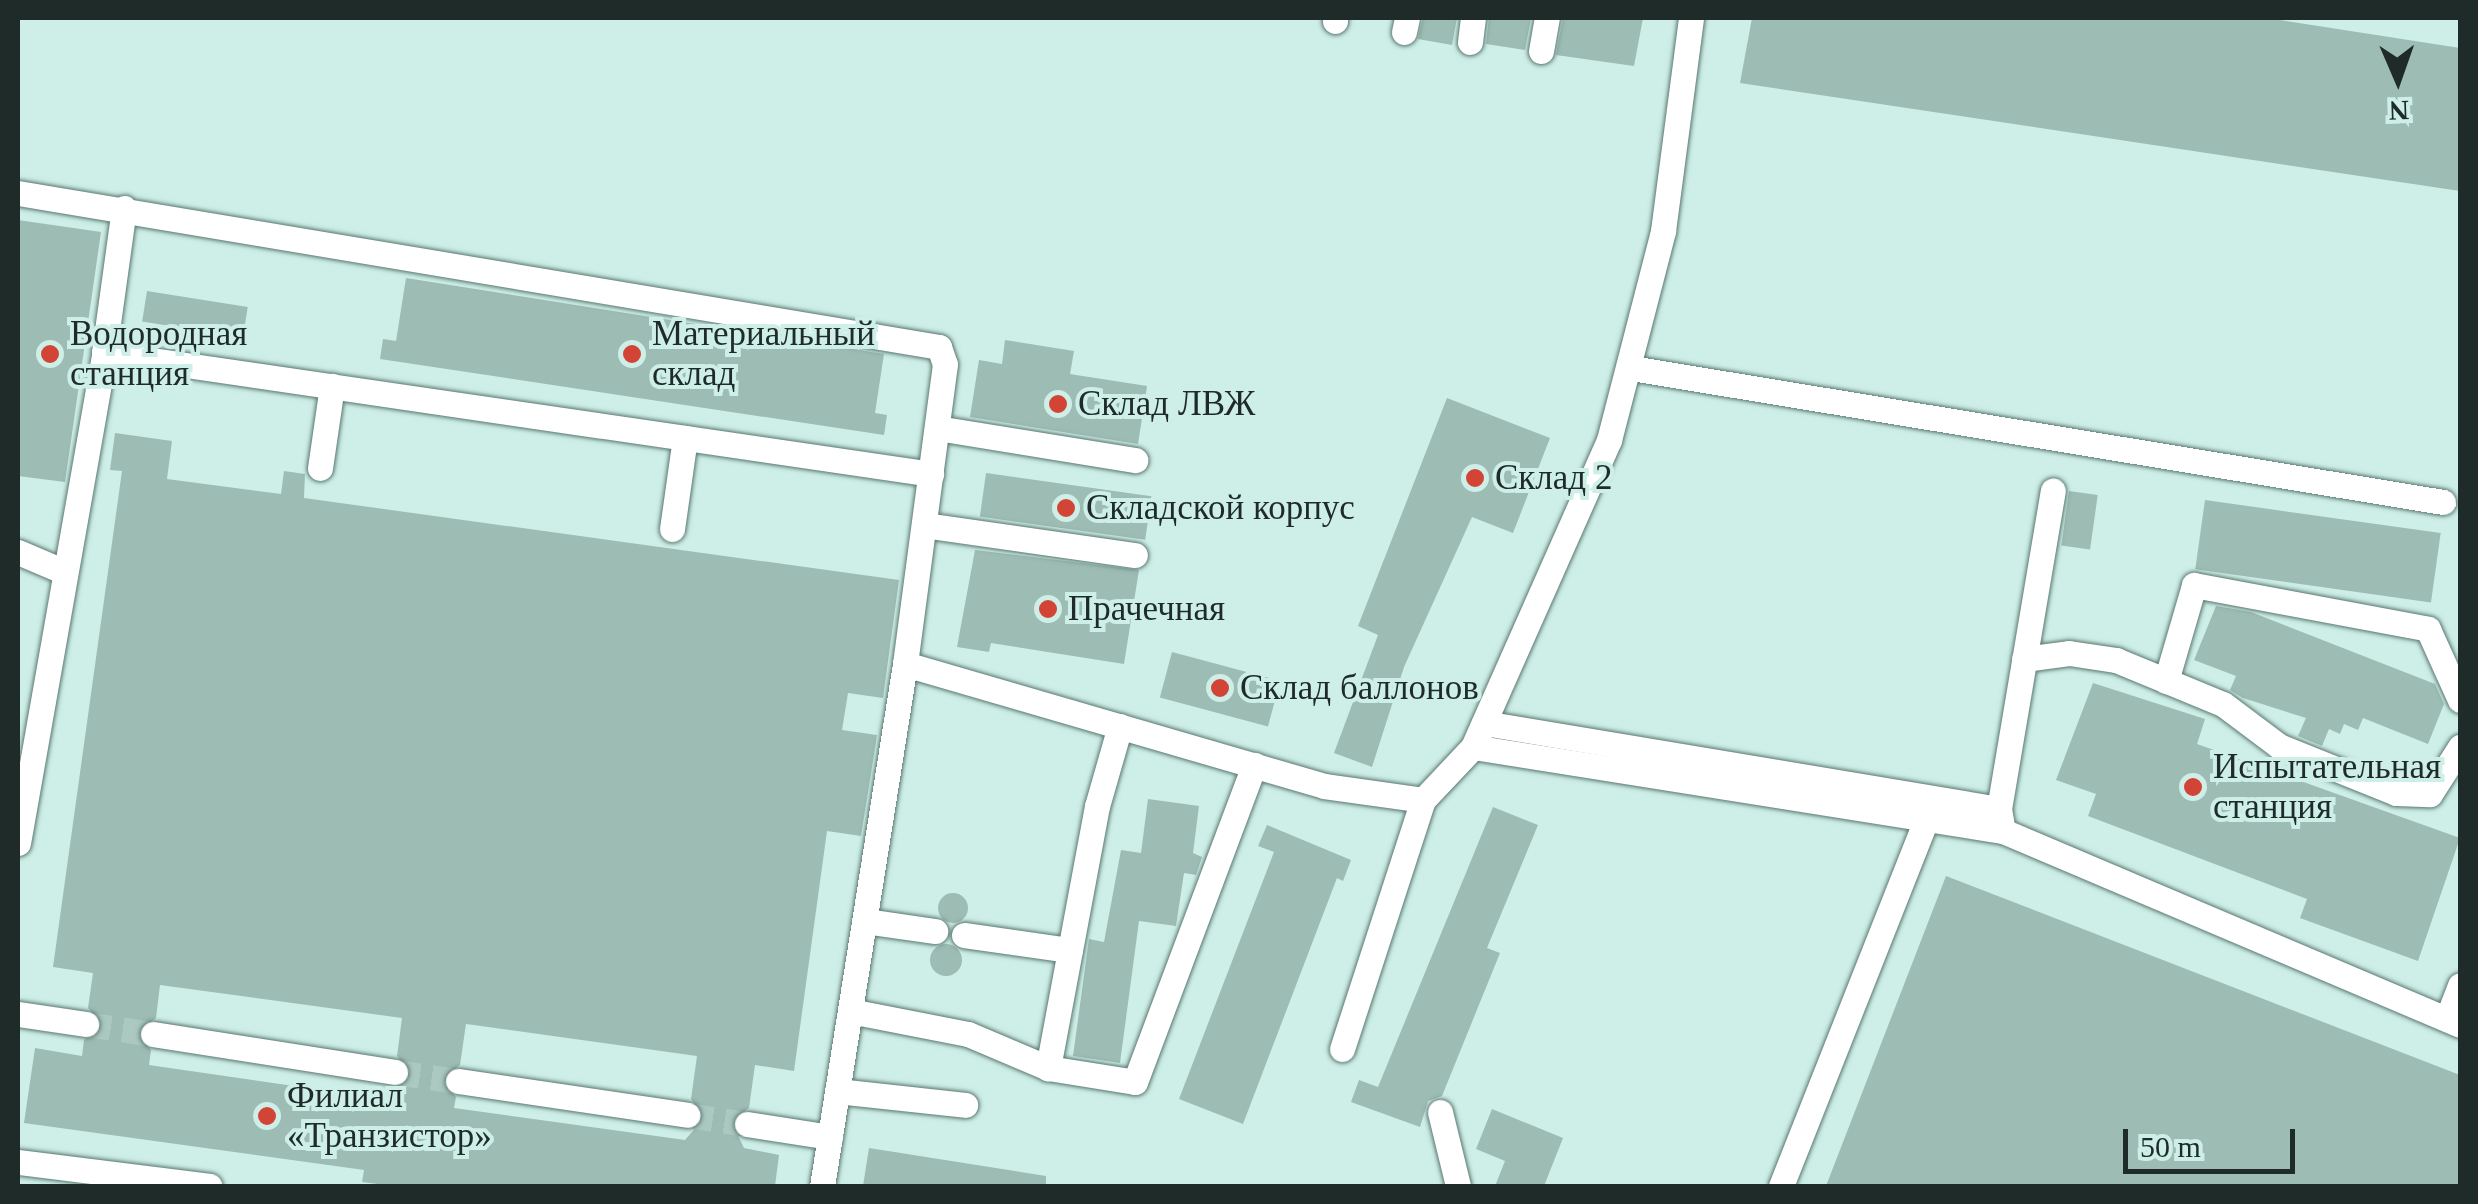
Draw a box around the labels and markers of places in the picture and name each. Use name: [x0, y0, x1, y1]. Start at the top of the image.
place label: Водородная станция: [70, 313, 247, 395]
place label: Материальный склад: [652, 313, 875, 395]
marker: Водородная станция: [39, 343, 61, 365]
marker: Материальный склад: [621, 343, 643, 365]
place label: Склад ЛВЖ: [1078, 383, 1255, 425]
marker: Склад ЛВЖ: [1047, 393, 1069, 415]
place label: Склад 2: [1495, 457, 1612, 499]
marker: Склад 2: [1464, 467, 1486, 489]
place label: Складской корпус: [1086, 487, 1355, 529]
marker: Складской корпус: [1055, 497, 1077, 519]
place label: Прачечная: [1068, 588, 1225, 630]
marker: Прачечная: [1037, 598, 1059, 620]
place label: Склад баллонов: [1240, 667, 1479, 709]
marker: Склад баллонов: [1209, 677, 1231, 699]
place label: Испытательная станция: [2213, 746, 2441, 828]
marker: Испытательная станция: [2182, 776, 2204, 798]
place label: Филиал «Транзистор»: [287, 1075, 492, 1157]
marker: Филиал «Транзистор»: [256, 1105, 278, 1127]

